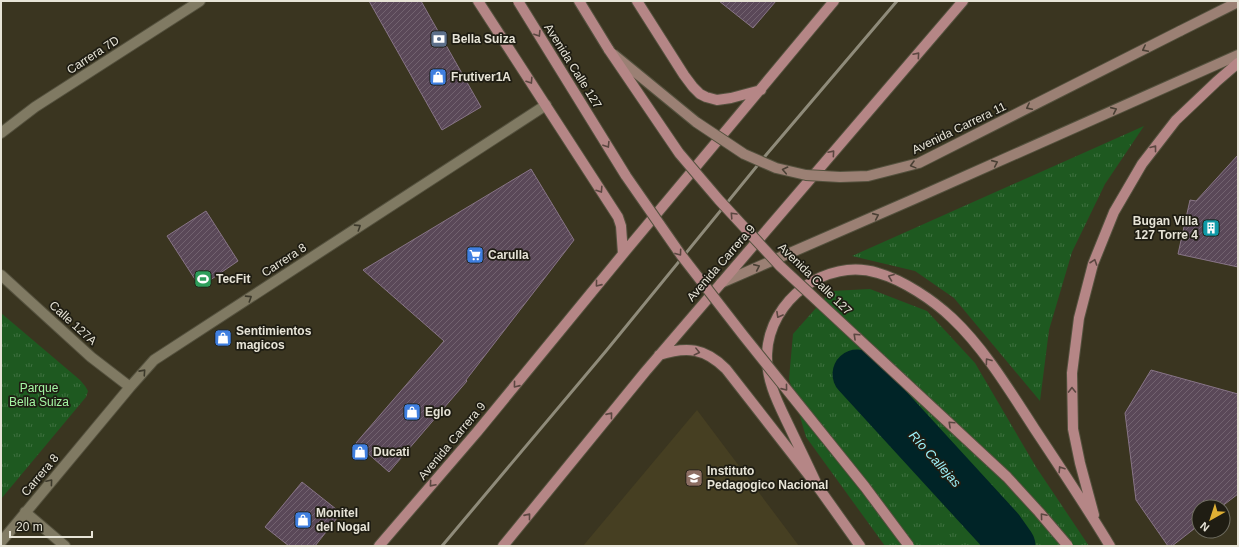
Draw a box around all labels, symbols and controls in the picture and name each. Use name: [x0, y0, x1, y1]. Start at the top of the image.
street label: Avenida Calle 127: [541, 21, 605, 111]
bank icon: Bella Suiza: [429, 29, 449, 49]
one-way arrow: [534, 30, 541, 37]
place label: Bella Suiza: [452, 32, 516, 46]
street label: Carrera 7D: [64, 33, 122, 77]
one-way arrow: [1142, 44, 1149, 51]
one-way arrow: [912, 52, 919, 59]
shop icon: Frutiver1A: [428, 67, 448, 87]
place label: Frutiver1A: [451, 70, 511, 84]
one-way arrow: [525, 77, 533, 84]
street label: Avenida Carrera 11: [910, 99, 1009, 157]
one-way arrow: [1026, 102, 1033, 110]
one-way arrow: [1109, 107, 1117, 115]
one-way arrow: [602, 141, 609, 148]
one-way arrow: [1150, 145, 1157, 152]
one-way arrow: [828, 151, 835, 158]
one-way arrow: [909, 160, 916, 168]
one-way arrow: [990, 160, 998, 168]
one-way arrow: [781, 167, 788, 175]
one-way arrow: [596, 186, 603, 193]
one-way arrow: [872, 212, 879, 220]
one-way arrow: [731, 213, 738, 220]
place label: Bugan Villa 127 Torre 4: [1133, 214, 1198, 242]
building icon: Bugan Villa 127 Torre 4: [1201, 218, 1221, 238]
street label: Avenida Carrera 9: [684, 221, 758, 304]
one-way arrow: [354, 224, 361, 232]
street label: Carrera 8: [259, 240, 309, 280]
street label: Avenida Calle 127: [775, 240, 855, 318]
supermarket icon: Carulla: [465, 245, 485, 265]
place label: Carulla: [488, 248, 529, 262]
one-way arrow: [674, 248, 681, 255]
one-way arrow: [1089, 259, 1097, 266]
one-way arrow: [753, 264, 760, 272]
sports icon: TecFit: [193, 269, 213, 289]
place label: TecFit: [216, 272, 250, 286]
one-way arrow: [887, 274, 894, 282]
one-way arrow: [596, 280, 603, 287]
one-way arrow: [245, 295, 252, 303]
street label: Calle 127A: [46, 298, 100, 348]
one-way arrow: [776, 311, 784, 318]
place label: Sentimientos magicos: [236, 324, 312, 352]
shop icon: Sentimientos magicos: [213, 328, 233, 348]
one-way arrow: [853, 333, 861, 341]
one-way arrow: [694, 347, 701, 356]
one-way arrow: [986, 358, 993, 365]
one-way arrow: [138, 369, 146, 377]
one-way arrow: [513, 380, 520, 387]
park label: Parque Bella Suiza: [9, 381, 69, 409]
one-way arrow: [781, 383, 788, 390]
one-way arrow: [1068, 387, 1077, 393]
street label: Avenida Carrera 9: [415, 399, 489, 483]
shop icon: Eglo: [402, 402, 422, 422]
place label: Eglo: [425, 405, 451, 419]
one-way arrow: [606, 413, 613, 420]
one-way arrow: [948, 422, 956, 429]
water label: Río Callejas: [906, 428, 964, 490]
shop icon: Ducati: [350, 442, 370, 462]
place label: Ducati: [373, 445, 410, 459]
street label: Carrera 8: [18, 451, 62, 499]
place label: Instituto Pedagogico Nacional: [707, 464, 828, 492]
one-way arrow: [1059, 466, 1066, 473]
school or university icon: Instituto Pedagogico Nacional: [684, 468, 704, 488]
one-way arrow: [46, 480, 53, 487]
one-way arrow: [430, 480, 437, 487]
north arrow: [1191, 499, 1231, 539]
place label: Monitel del Nogal: [316, 506, 370, 534]
shop icon: Monitel del Nogal: [293, 510, 313, 530]
scale bar: [10, 513, 92, 539]
one-way arrow: [524, 513, 531, 521]
one-way arrow: [1041, 514, 1048, 521]
text: 20 m: [16, 520, 43, 534]
text: N: [1198, 520, 1212, 534]

